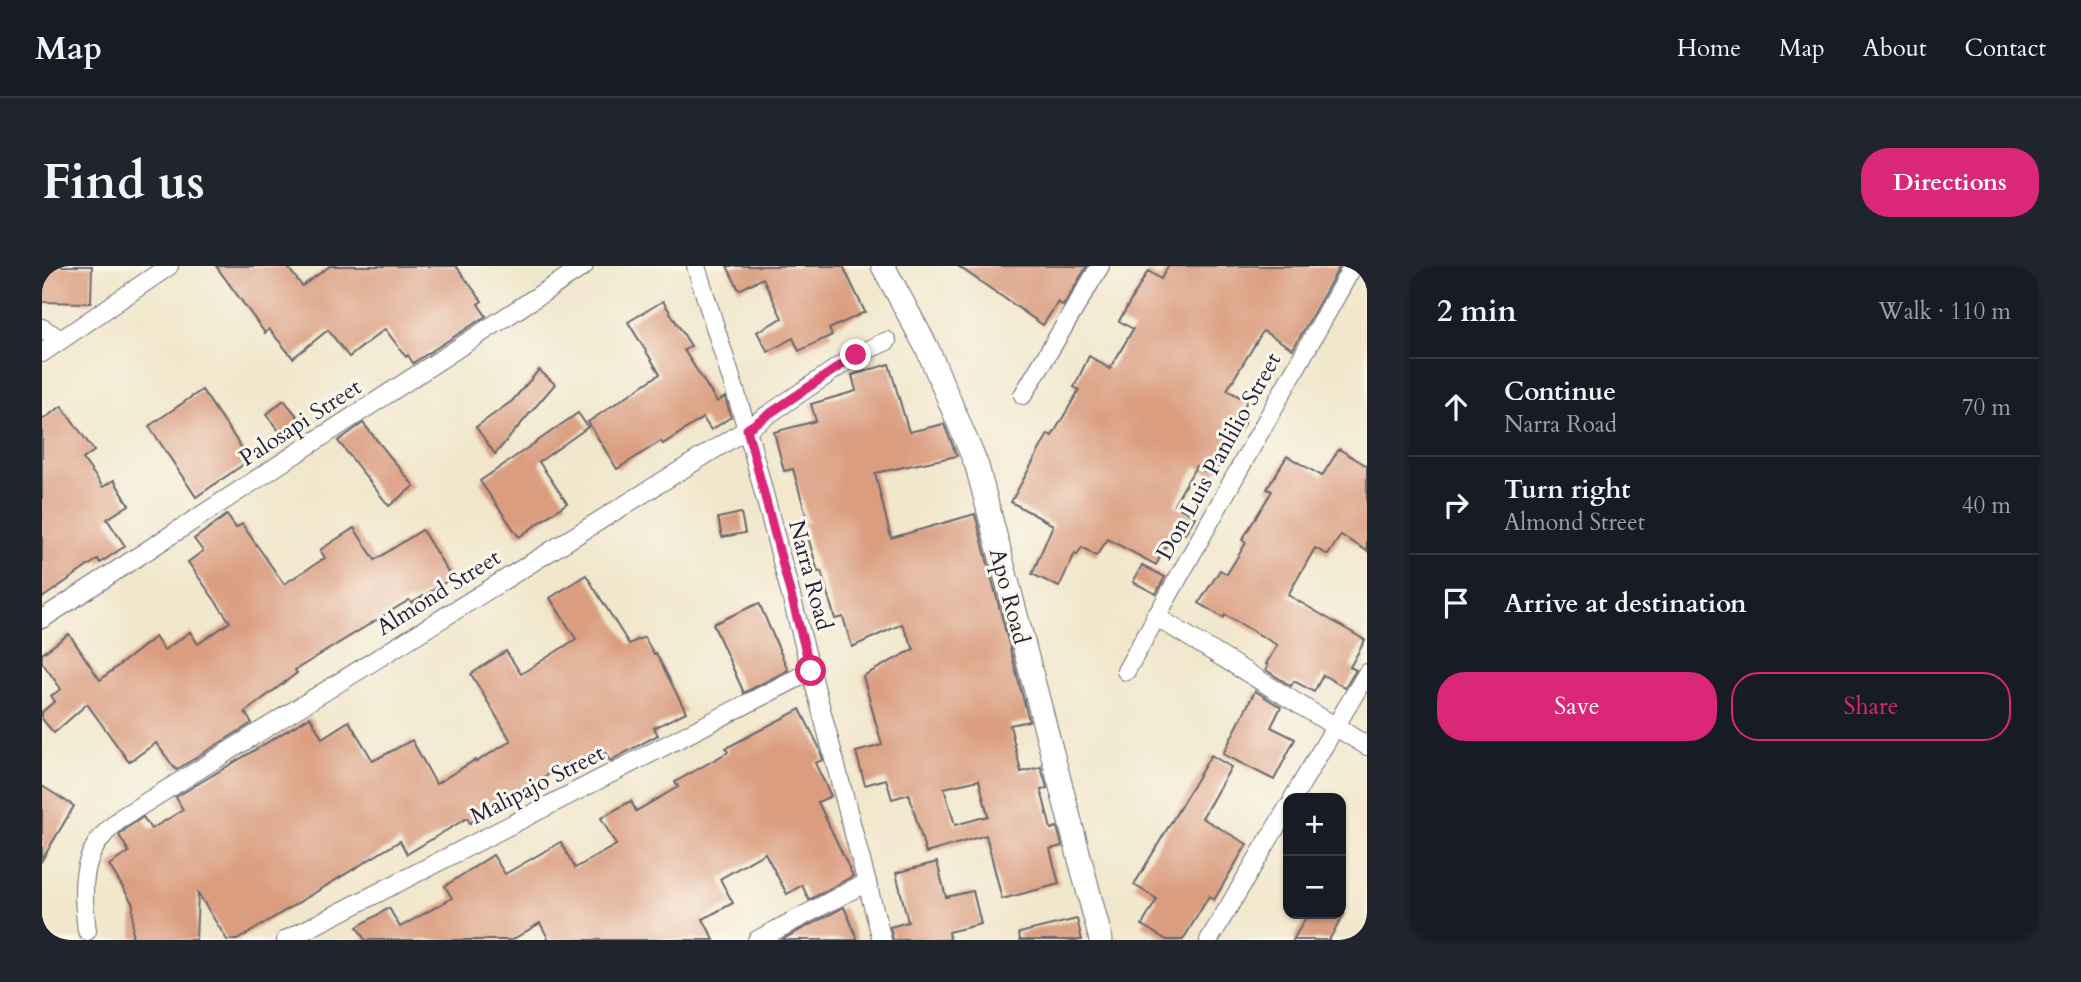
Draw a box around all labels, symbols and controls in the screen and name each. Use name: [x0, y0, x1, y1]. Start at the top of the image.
text: Map: [35, 26, 102, 71]
text: Home: [1677, 32, 1741, 65]
text: Map: [1779, 32, 1825, 65]
text: About: [1863, 32, 1927, 65]
text: Contact: [1965, 32, 2046, 65]
button: Directions: [1861, 148, 2039, 217]
text: Find us: [42, 149, 205, 216]
text: 2 min: [1437, 291, 1517, 332]
text: Walk · 110 m: [1878, 296, 2011, 327]
route end: [840, 339, 871, 370]
street label: Don Luis Panlilio Street: [1149, 347, 1288, 565]
street label: Palosapi Street: [233, 371, 367, 473]
text: Continue: [1504, 374, 1616, 409]
icon: ahead: [1437, 388, 1475, 426]
text: 70 m: [1962, 392, 2011, 423]
text: Narra Road: [1504, 409, 1617, 440]
text: Turn right: [1504, 472, 1631, 507]
icon: right: [1437, 486, 1475, 524]
text: 40 m: [1962, 490, 2011, 521]
text: Almond Street: [1504, 507, 1645, 538]
street label: Narra Road: [781, 517, 840, 634]
street label: Almond Street: [370, 542, 506, 643]
street label: Apo Road: [982, 545, 1037, 648]
icon: arrive: [1437, 584, 1475, 622]
text: Arrive at destination: [1504, 586, 1747, 621]
route start: [795, 655, 826, 686]
button: Save: [1437, 672, 1717, 741]
button: Share: [1731, 672, 2011, 741]
street label: Malipajo Street: [465, 737, 610, 832]
map controls: [1283, 793, 1346, 919]
button: +: [1283, 793, 1346, 856]
button: −: [1283, 856, 1346, 919]

